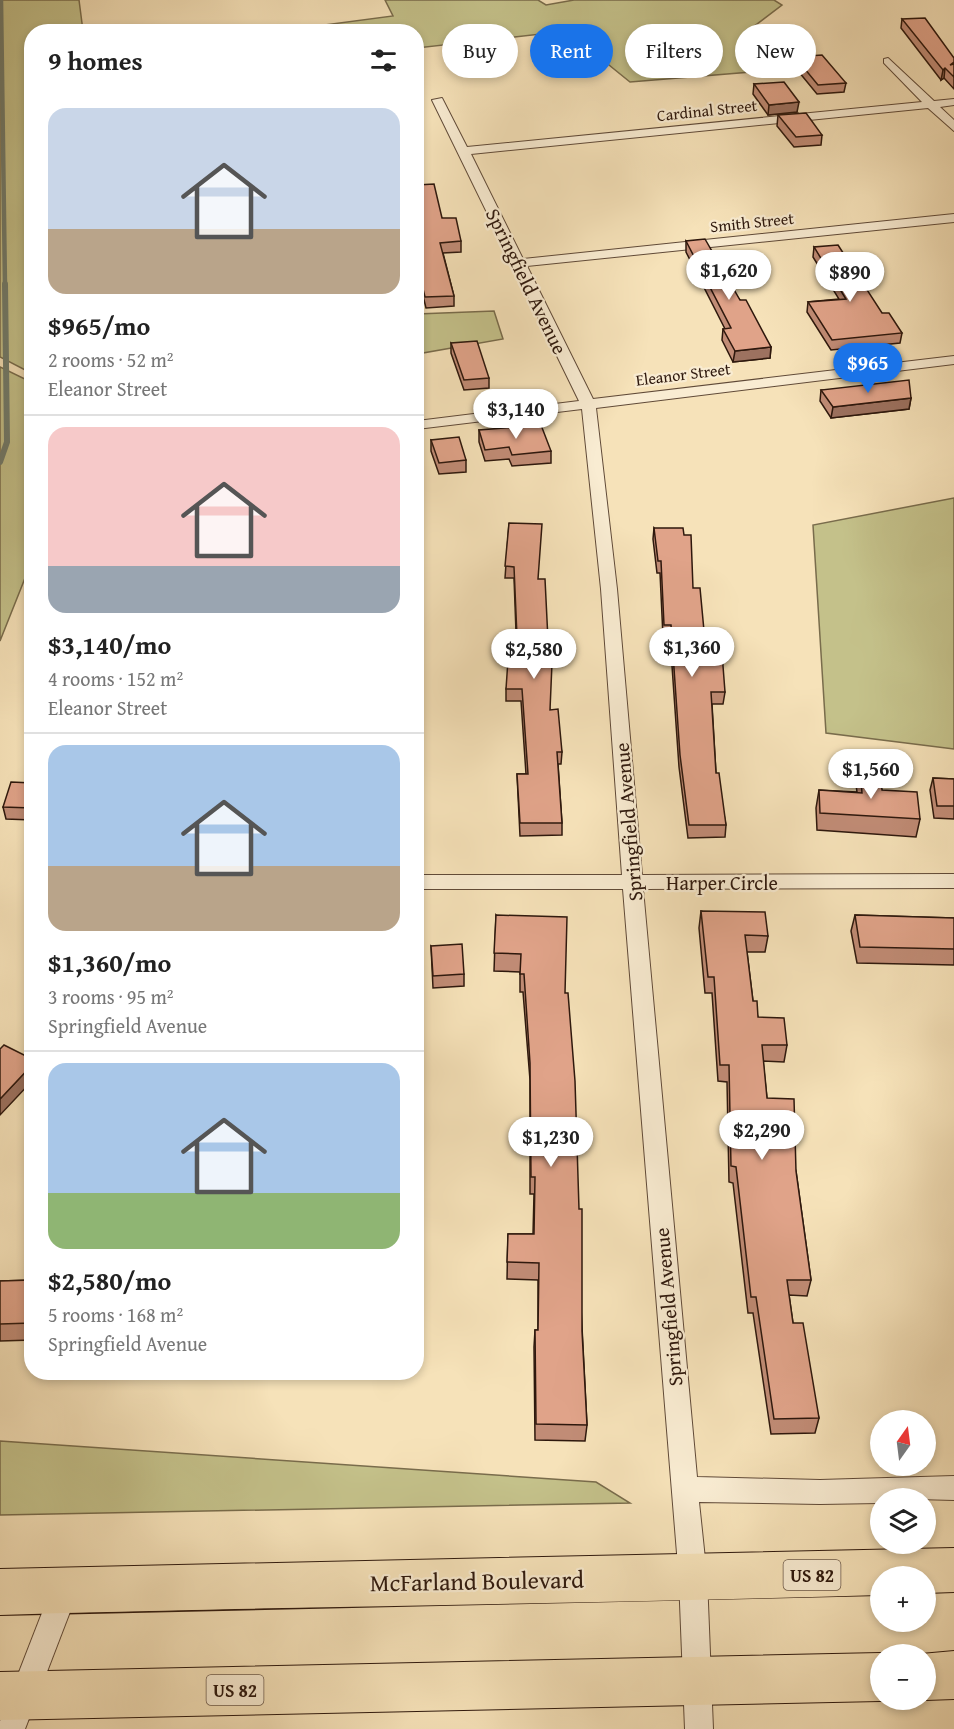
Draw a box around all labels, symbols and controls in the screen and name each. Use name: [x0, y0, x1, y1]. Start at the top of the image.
chip: Buy: [442, 24, 518, 78]
chip: Rent: [530, 24, 613, 78]
chip: Filters: [625, 24, 723, 78]
chip: New: [735, 24, 816, 78]
text: 9 homes: [48, 41, 143, 80]
icon: filters: [367, 44, 400, 77]
street label: Cardinal Street: [656, 93, 759, 127]
icon: home: [170, 147, 278, 255]
street label: Springfield Avenue: [479, 203, 575, 359]
street label: Smith Street: [709, 206, 795, 238]
pin: $1,620: [680, 250, 778, 301]
pin: $890: [814, 252, 886, 303]
text: $1,620: [700, 255, 758, 284]
text: $890: [829, 257, 871, 286]
text: $965/mo: [48, 306, 150, 345]
pin: $965: [832, 343, 904, 394]
text: 2 rooms · 52 m²: [48, 345, 174, 374]
text: $965: [847, 348, 889, 377]
street label: Eleanor Street: [634, 356, 732, 392]
text: Eleanor Street: [48, 374, 167, 403]
pin: $3,140: [467, 389, 565, 440]
text: $3,140: [487, 394, 545, 423]
icon: home: [170, 466, 278, 574]
text: $3,140/mo: [48, 625, 171, 664]
pin: $1,360: [643, 627, 741, 678]
pin: $2,580: [485, 629, 583, 680]
text: $1,360: [663, 632, 721, 661]
text: $2,580: [505, 634, 563, 663]
text: 4 rooms · 152 m²: [48, 664, 183, 693]
text: Eleanor Street: [48, 693, 167, 722]
street label: Springfield Avenue: [607, 741, 649, 903]
pin: $1,560: [822, 749, 920, 800]
text: $1,560: [842, 754, 900, 783]
icon: home: [170, 784, 278, 892]
street label: Harper Circle: [666, 868, 778, 897]
text: $1,360/mo: [48, 943, 171, 982]
text: 3 rooms · 95 m²: [48, 982, 174, 1011]
text: Springfield Avenue: [48, 1011, 207, 1040]
icon: home: [170, 1102, 278, 1210]
pin: $2,290: [713, 1110, 811, 1161]
text: $2,290: [733, 1115, 791, 1144]
pin: $1,230: [502, 1117, 600, 1168]
text: $1,230: [522, 1122, 580, 1151]
street label: Springfield Avenue: [647, 1226, 689, 1388]
text: $2,580/mo: [48, 1261, 171, 1300]
text: 5 rooms · 168 m²: [48, 1300, 183, 1329]
text: Springfield Avenue: [48, 1329, 207, 1358]
north arrow: [870, 1410, 936, 1476]
map controls: [870, 1410, 936, 1710]
button: layers: [870, 1488, 936, 1554]
road number: US 82: [784, 1560, 840, 1590]
street label: McFarland Boulevard: [370, 1562, 585, 1600]
button: +: [870, 1566, 936, 1632]
button: −: [870, 1644, 936, 1710]
road number: US 82: [206, 1675, 264, 1705]

